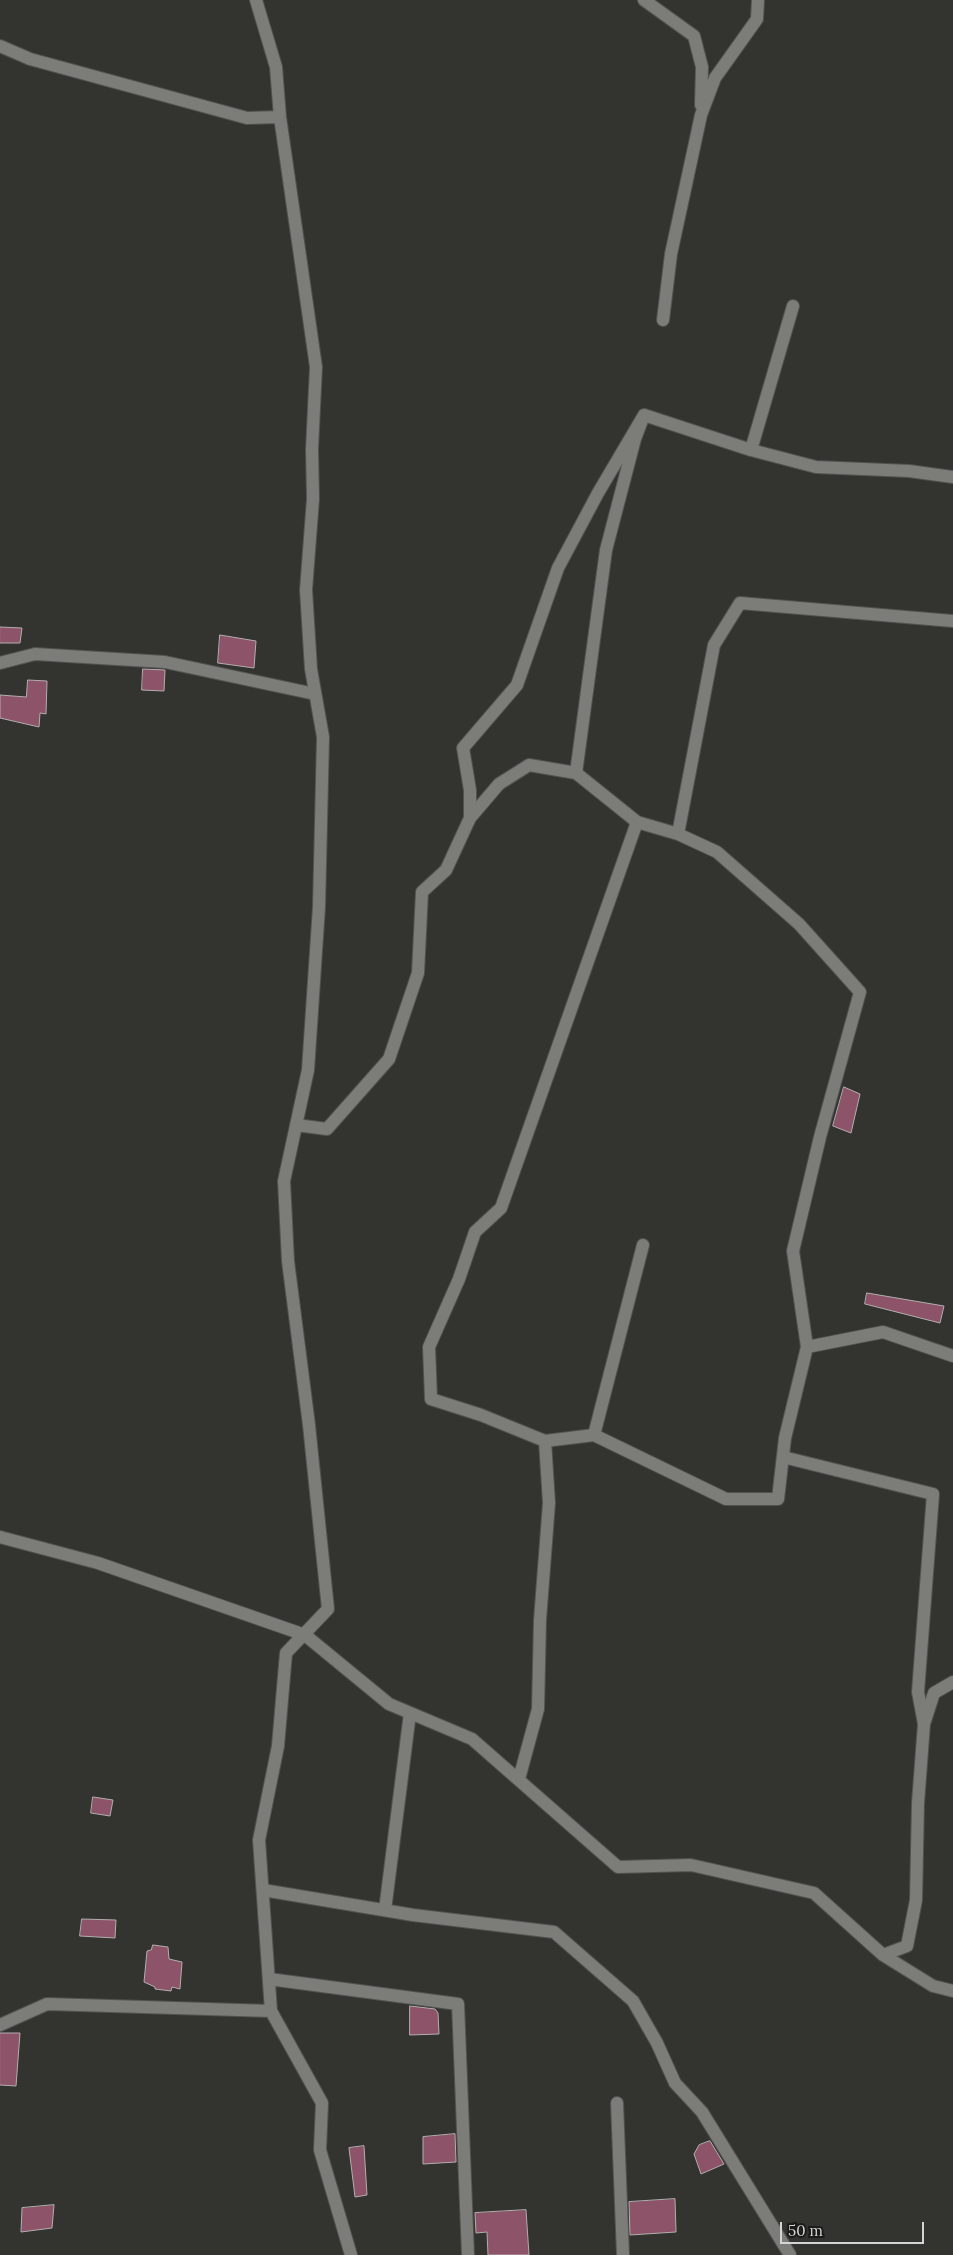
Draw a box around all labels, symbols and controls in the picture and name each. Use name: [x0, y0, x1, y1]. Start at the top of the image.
scale bar: [783, 2212, 927, 2244]
text: 50 m: [788, 2221, 823, 2240]

